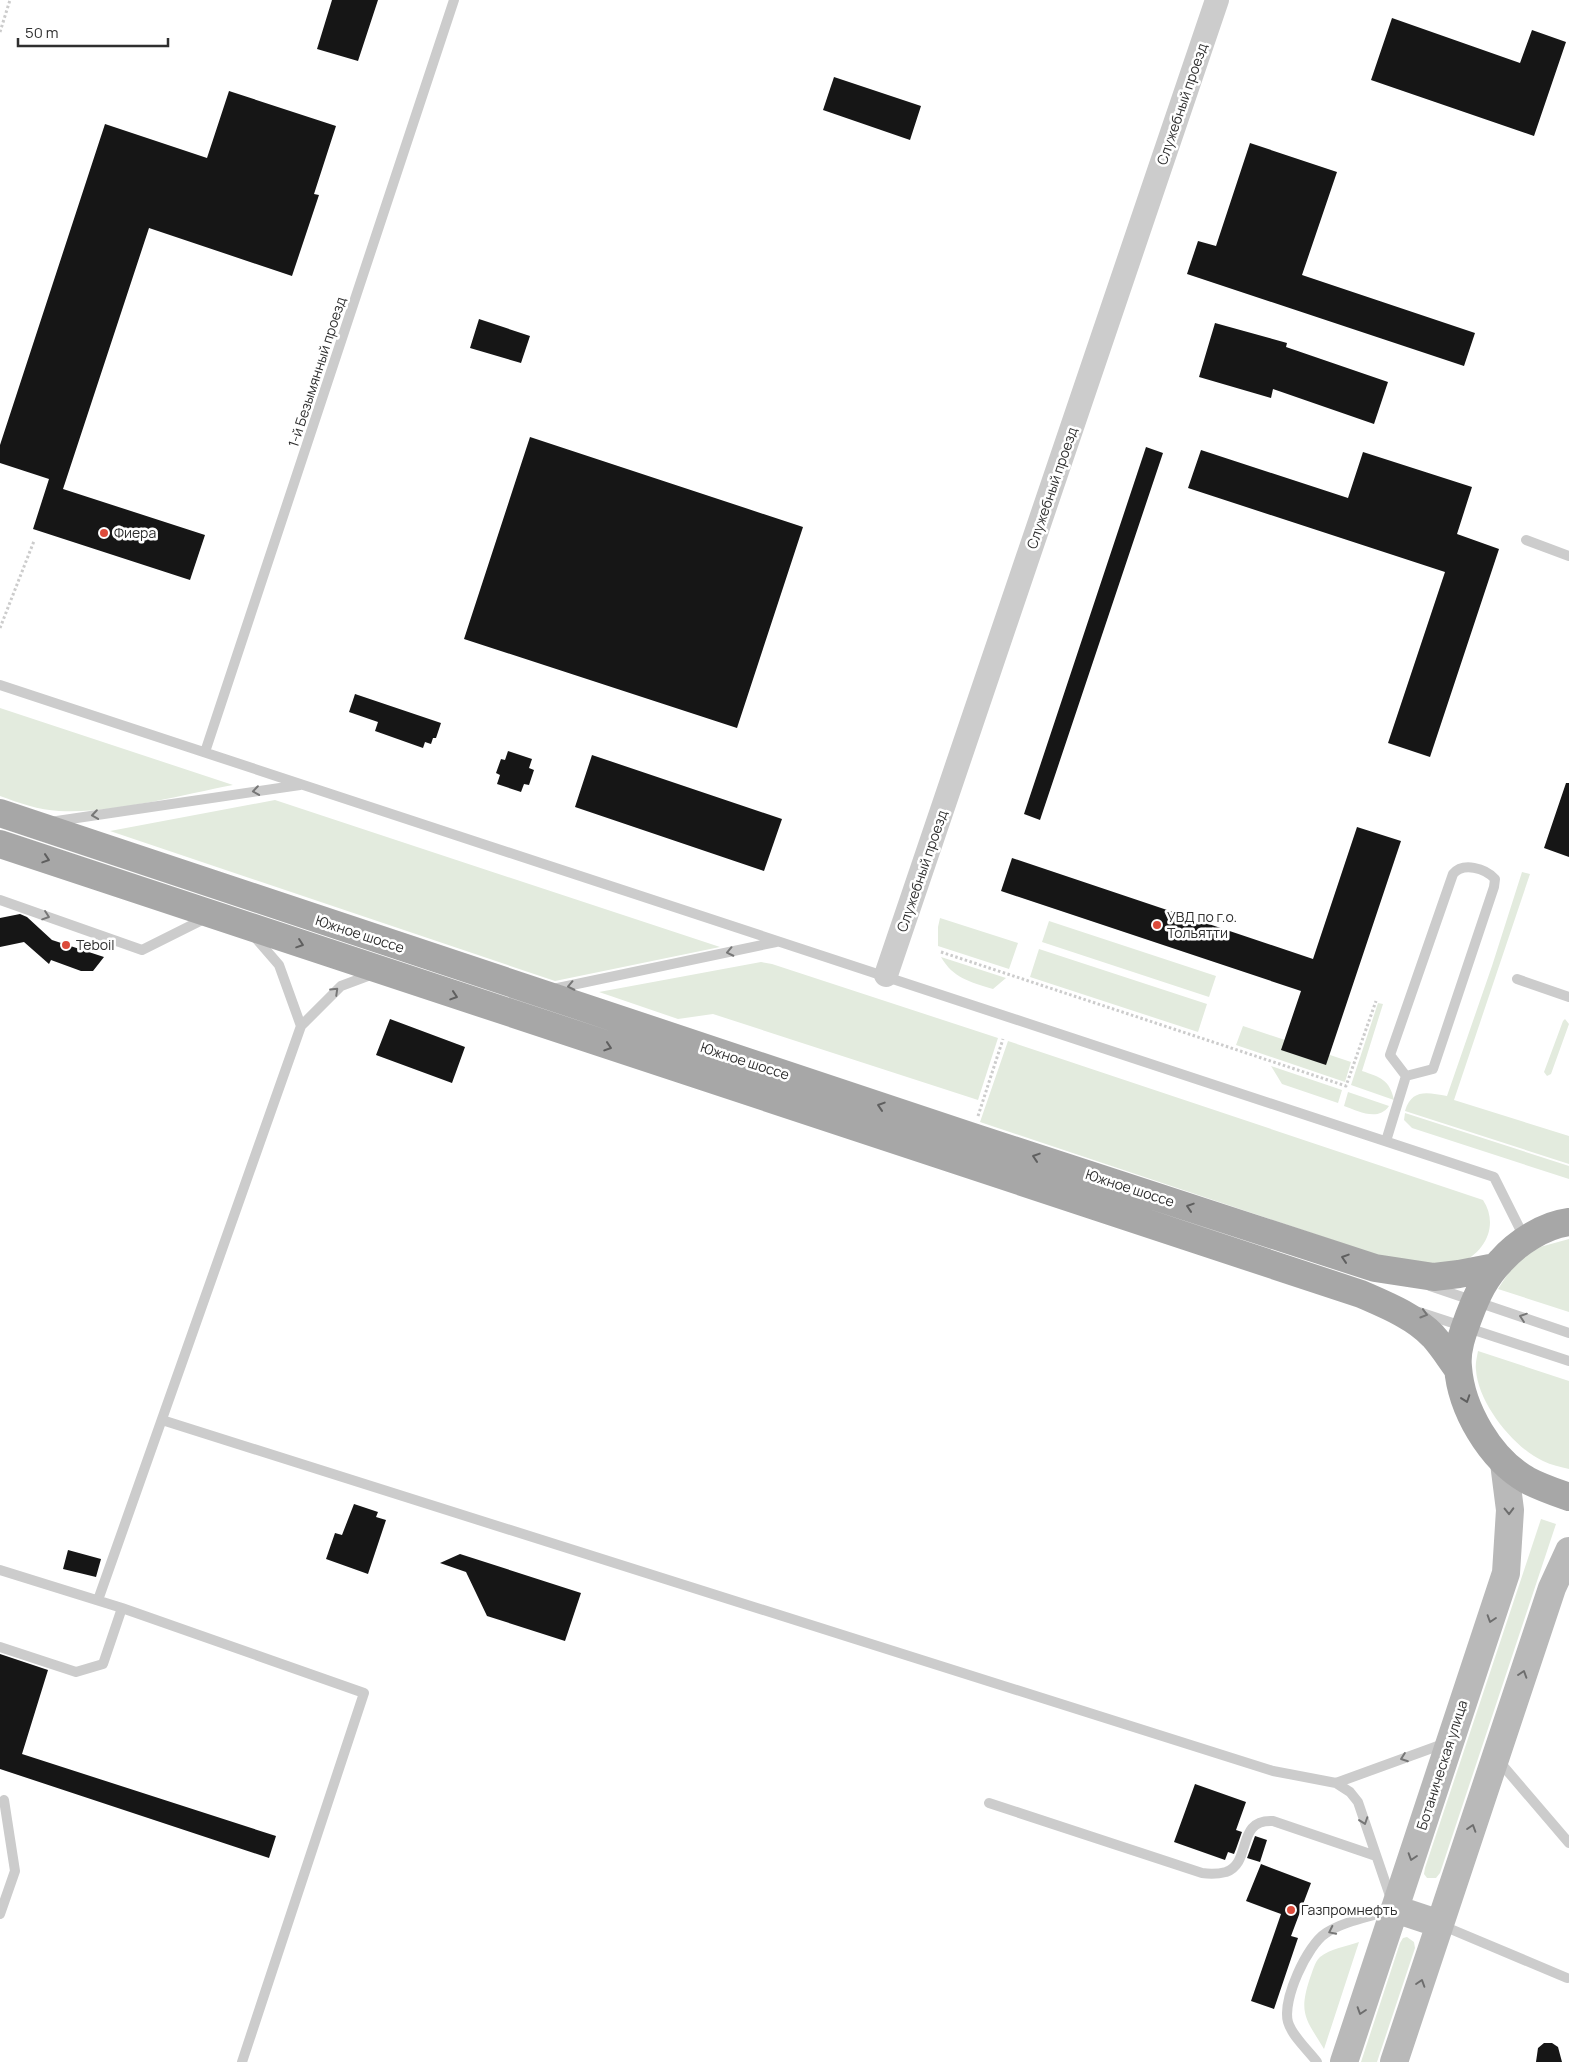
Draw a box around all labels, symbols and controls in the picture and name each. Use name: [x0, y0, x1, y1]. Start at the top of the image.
scale bar: [18, 15, 168, 47]
text: 50 m: [25, 22, 59, 43]
street label: Служебный проезд: [1152, 40, 1211, 167]
street label: 1-й Безымянный проезд: [283, 294, 350, 449]
street label: Служебный проезд: [1022, 424, 1081, 551]
place label: Фиера: [114, 523, 156, 542]
marker: Фиера: [98, 527, 110, 539]
one-way arrow: [251, 786, 260, 796]
street label: Служебный проезд: [892, 807, 951, 934]
one-way arrow: [91, 809, 99, 820]
one-way arrow: [42, 853, 50, 863]
place label: УВД по г.о. Тольятти: [1167, 907, 1237, 942]
one-way arrow: [41, 910, 50, 920]
street label: Южное шоссе: [313, 910, 407, 957]
marker: УВД по г.о. Тольятти: [1151, 919, 1163, 931]
place label: Teboil: [76, 935, 115, 954]
one-way arrow: [295, 938, 304, 948]
marker: Teboil: [60, 939, 72, 951]
one-way arrow: [725, 946, 734, 957]
one-way arrow: [566, 980, 575, 990]
one-way arrow: [329, 988, 338, 997]
one-way arrow: [449, 990, 458, 1000]
street label: Южное шоссе: [698, 1037, 792, 1084]
one-way arrow: [604, 1041, 612, 1051]
one-way arrow: [878, 1102, 886, 1112]
one-way arrow: [1032, 1153, 1040, 1163]
street label: Южное шоссе: [1083, 1164, 1177, 1211]
one-way arrow: [1187, 1203, 1195, 1213]
one-way arrow: [1341, 1253, 1350, 1263]
one-way arrow: [1420, 1308, 1428, 1318]
one-way arrow: [1519, 1313, 1527, 1323]
one-way arrow: [1460, 1394, 1470, 1403]
one-way arrow: [1504, 1508, 1514, 1515]
one-way arrow: [1486, 1615, 1496, 1623]
one-way arrow: [1518, 1670, 1528, 1679]
street label: Ботаническая улица: [1412, 1697, 1472, 1832]
one-way arrow: [1401, 1752, 1409, 1762]
one-way arrow: [1358, 1816, 1368, 1825]
one-way arrow: [1466, 1825, 1476, 1833]
one-way arrow: [1408, 1852, 1418, 1860]
place label: Газпромнефть: [1301, 1900, 1397, 1919]
marker: Газпромнефть: [1285, 1904, 1297, 1916]
one-way arrow: [1328, 1925, 1337, 1935]
one-way arrow: [1415, 1979, 1425, 1987]
one-way arrow: [1356, 2006, 1366, 2015]

